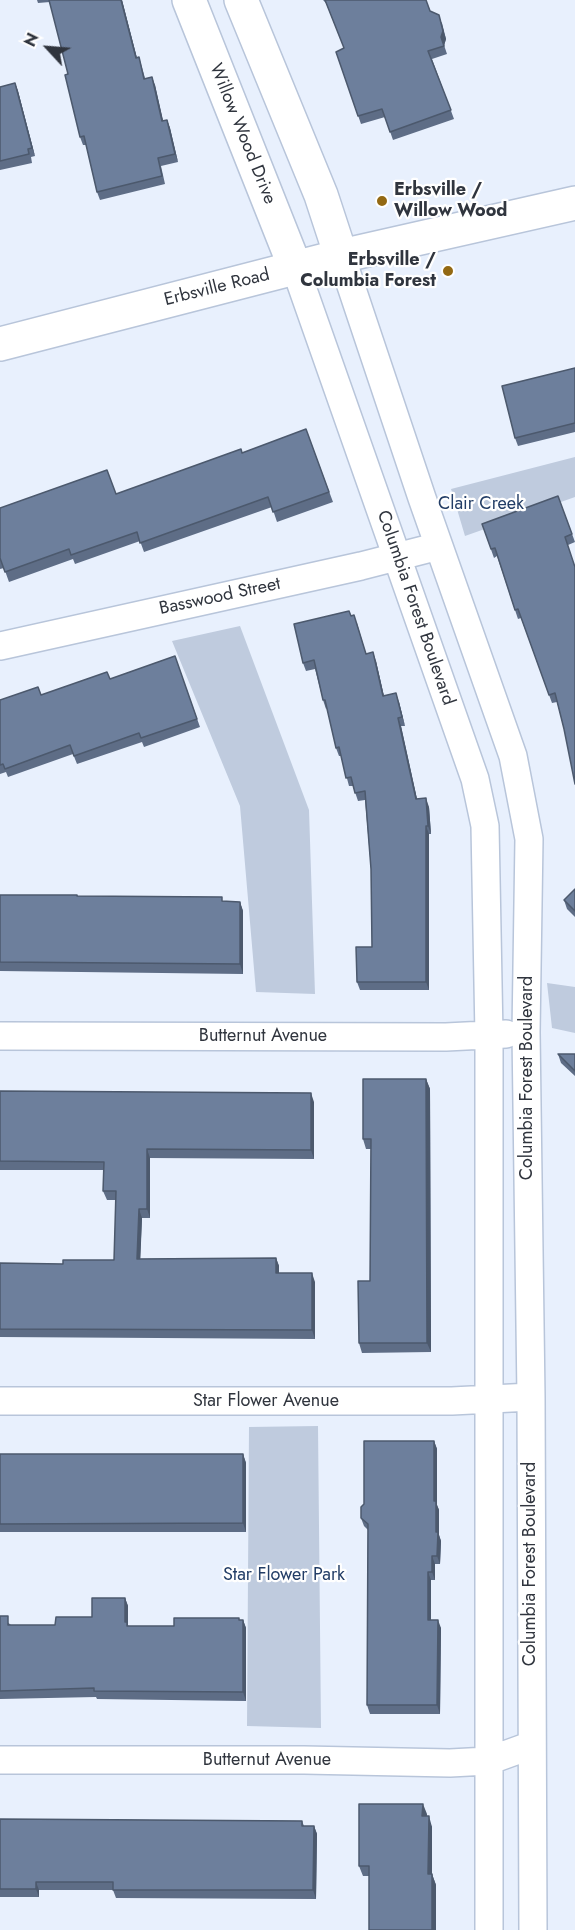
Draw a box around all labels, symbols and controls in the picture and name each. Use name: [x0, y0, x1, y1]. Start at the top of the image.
north arrow: [18, 18, 78, 78]
text: N: [18, 29, 44, 51]
street label: Willow Wood Drive: [204, 61, 280, 207]
place label: Erbsville / Willow Wood: [394, 180, 507, 222]
marker: Erbsville / Willow Wood: [375, 194, 389, 208]
place label: Erbsville / Columbia Forest: [300, 250, 436, 292]
street label: Erbsville Road: [162, 264, 272, 312]
marker: Erbsville / Columbia Forest: [441, 264, 455, 278]
park label: Clair Creek: [438, 494, 524, 516]
street label: Columbia Forest Boulevard: [371, 508, 459, 708]
street label: Basswood Street: [157, 574, 283, 620]
street label: Columbia Forest Boulevard: [517, 976, 539, 1180]
street label: Butternut Avenue: [199, 1026, 327, 1048]
street label: Star Flower Avenue: [193, 1391, 339, 1413]
street label: Columbia Forest Boulevard: [520, 1462, 542, 1666]
park label: Star Flower Park: [223, 1565, 345, 1587]
street label: Butternut Avenue: [203, 1750, 331, 1772]

